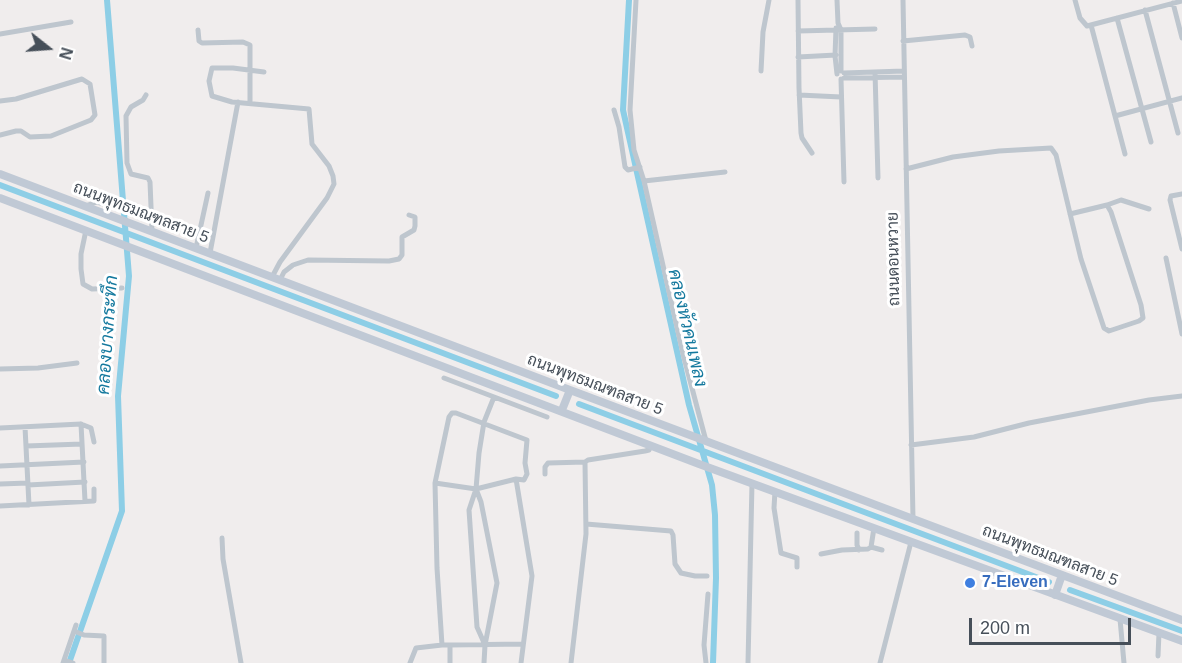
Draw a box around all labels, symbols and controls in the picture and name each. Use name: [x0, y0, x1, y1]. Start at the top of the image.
north arrow: [18, 18, 78, 78]
text: N: [56, 45, 76, 61]
street label: ถนนพุทธมณฑลสาย 5: [71, 178, 211, 248]
street label: ถนนดอนหวาย: [884, 212, 904, 306]
water label: คลองหัวคนเพลง: [663, 267, 711, 389]
water label: คลองบางกระทึก: [93, 275, 123, 395]
street label: ถนนพุทธมณฑลสาย 5: [525, 350, 665, 420]
street label: ถนนพุทธมณฑลสาย 5: [980, 521, 1120, 591]
place label: 7-Eleven: [982, 573, 1048, 593]
marker: 7-Eleven: [963, 576, 977, 590]
scale bar: [972, 606, 1134, 644]
text: 200 m: [980, 618, 1030, 638]

